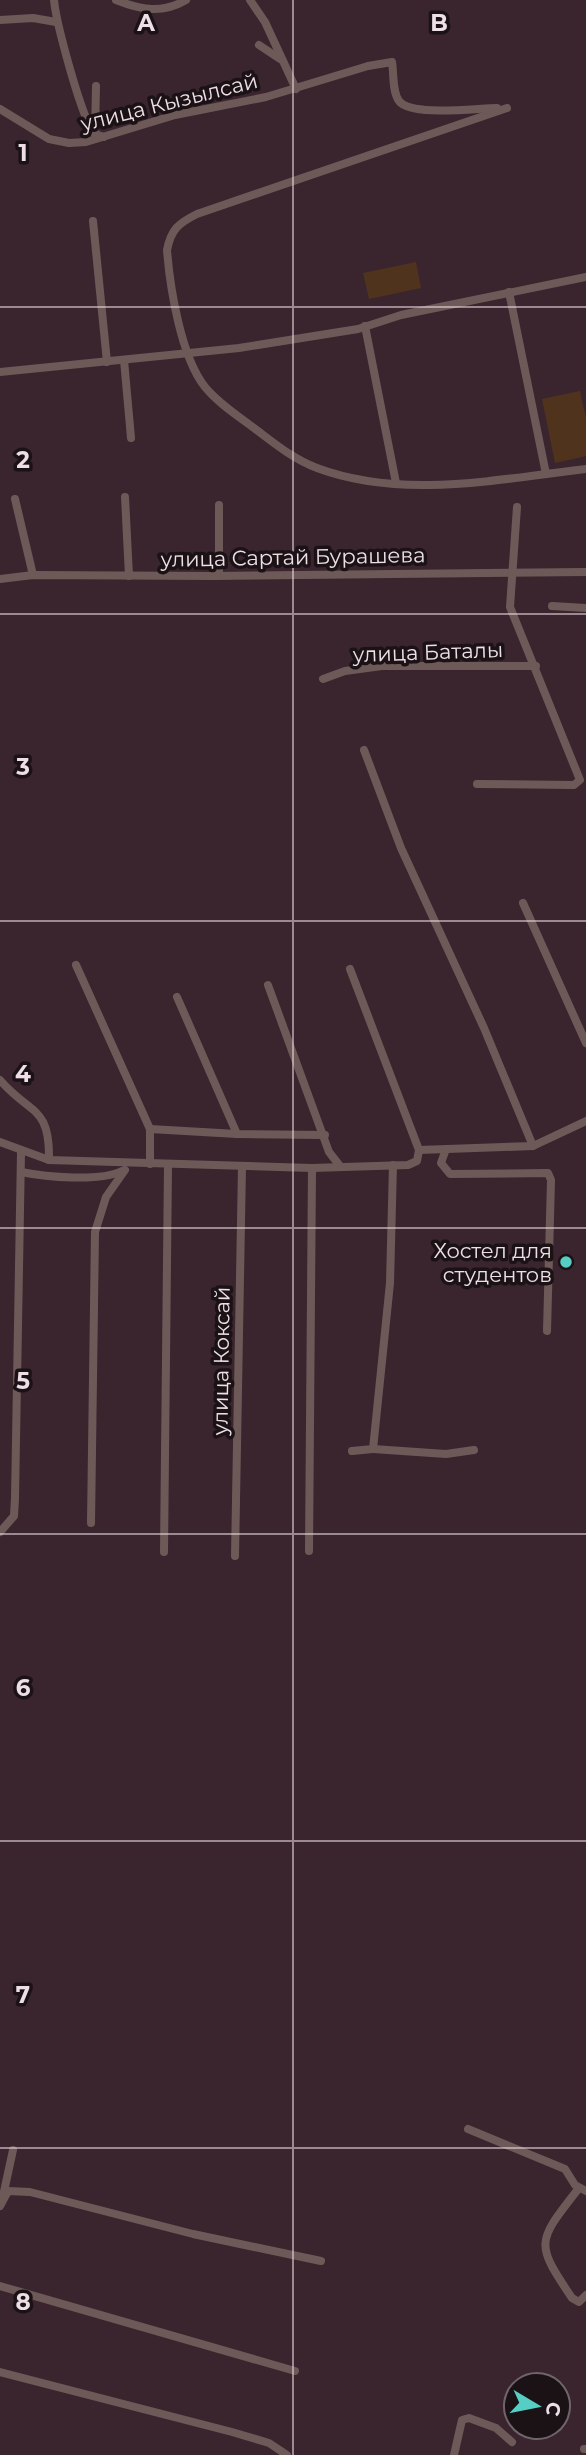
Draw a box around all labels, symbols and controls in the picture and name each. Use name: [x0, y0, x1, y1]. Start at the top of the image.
text: A: [136, 9, 155, 37]
text: B: [430, 9, 448, 37]
street label: улица Кызылсай: [77, 68, 260, 136]
text: 1: [18, 139, 28, 167]
text: 2: [16, 446, 30, 474]
street label: улица Сартай Бурашева: [159, 542, 426, 572]
street label: улица Баталы: [351, 637, 504, 667]
text: 3: [15, 753, 30, 781]
text: 4: [15, 1060, 31, 1088]
place label: Хостел для студентов: [433, 1238, 552, 1287]
marker: Хостел для студентов: [558, 1254, 574, 1270]
street label: улица Коксай: [207, 1286, 235, 1437]
text: 5: [16, 1367, 30, 1395]
text: 6: [16, 1674, 31, 1702]
text: 7: [16, 1981, 30, 2009]
text: 8: [15, 2288, 31, 2316]
north arrow: [502, 2371, 572, 2441]
text: С: [541, 2400, 566, 2418]

